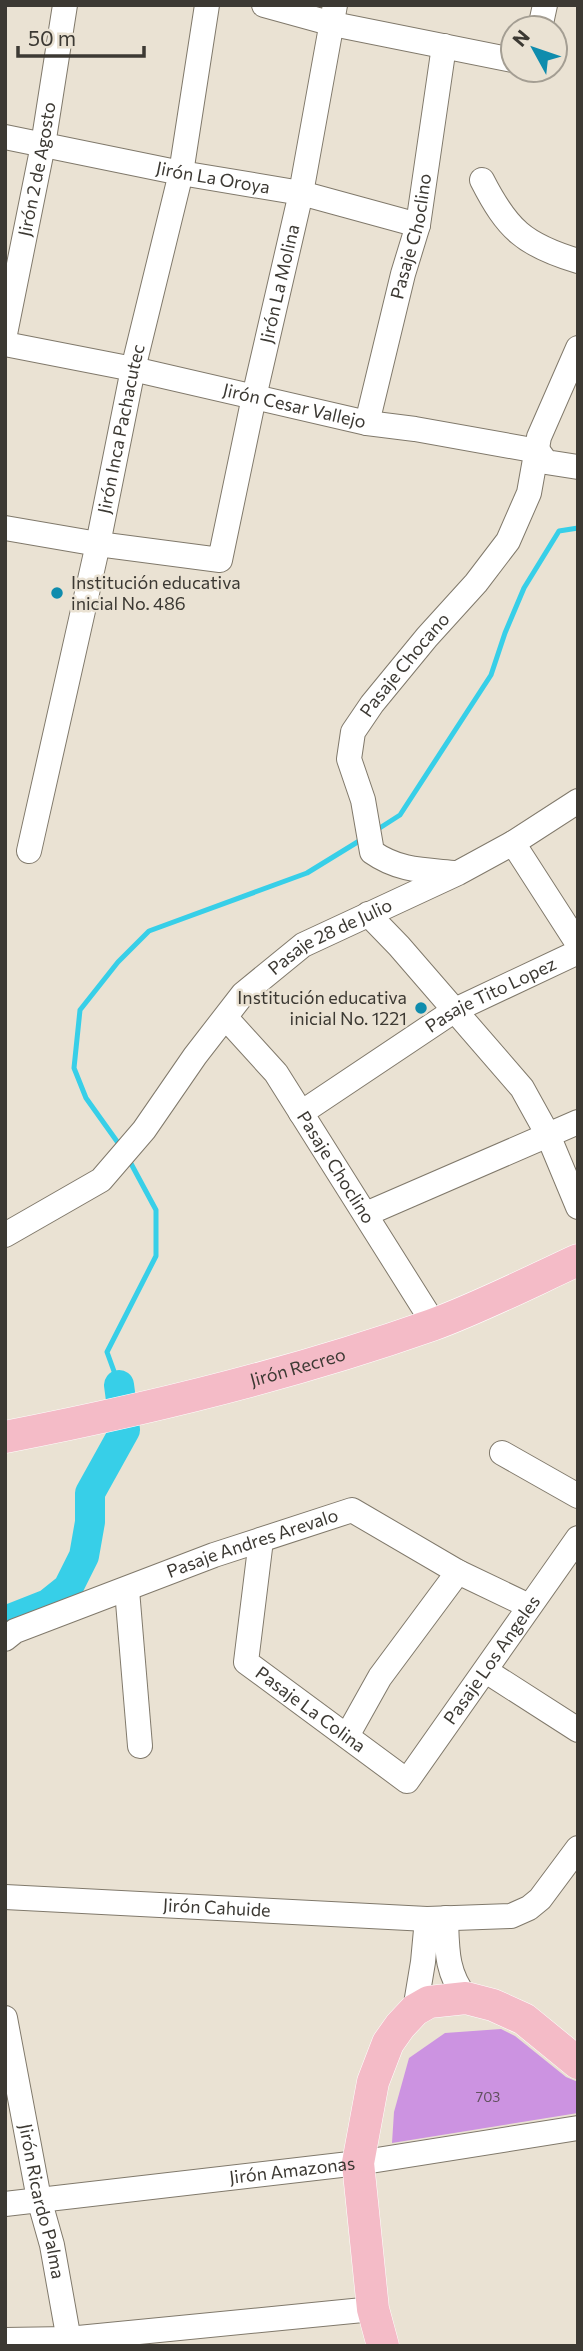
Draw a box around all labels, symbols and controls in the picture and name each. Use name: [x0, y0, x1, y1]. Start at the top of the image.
scale bar: [18, 14, 144, 58]
north arrow: [499, 14, 569, 84]
text: 50 m: [28, 25, 76, 50]
text: N: [507, 25, 534, 51]
street label: Jirón 2 de Agosto: [13, 100, 60, 238]
street label: Jirón La Oroya: [154, 156, 272, 198]
street label: Pasaje Choclino: [385, 172, 435, 301]
street label: Jirón La Molina: [255, 222, 303, 345]
street label: Jirón Inca Pachacutec: [92, 342, 149, 515]
street label: Jirón Cesar Vallejo: [221, 378, 368, 432]
place label: Institución educativa inicial No. 486: [71, 571, 241, 614]
marker: Institución educativa inicial No. 486: [49, 585, 65, 601]
street label: Pasaje Chocano: [355, 608, 454, 721]
street label: Pasaje 28 de Julio: [263, 893, 395, 979]
street label: Pasaje Tito Lopez: [421, 952, 559, 1037]
place label: Institución educativa inicial No. 1221: [237, 986, 407, 1029]
marker: Institución educativa inicial No. 1221: [413, 1000, 429, 1016]
street label: Pasaje Choclino: [293, 1107, 380, 1227]
street label: Jirón Recreo: [247, 1342, 348, 1391]
street label: Pasaje Andres Arevalo: [163, 1503, 341, 1582]
street label: Pasaje Los Angeles: [438, 1591, 544, 1728]
street label: Pasaje La Colina: [252, 1661, 370, 1757]
street label: Jirón Cahuide: [162, 1893, 271, 1921]
house number: 703: [476, 2088, 500, 2105]
street label: Jirón Ricardo Palma: [15, 2122, 70, 2280]
street label: Jirón Amazonas: [228, 2151, 356, 2188]

